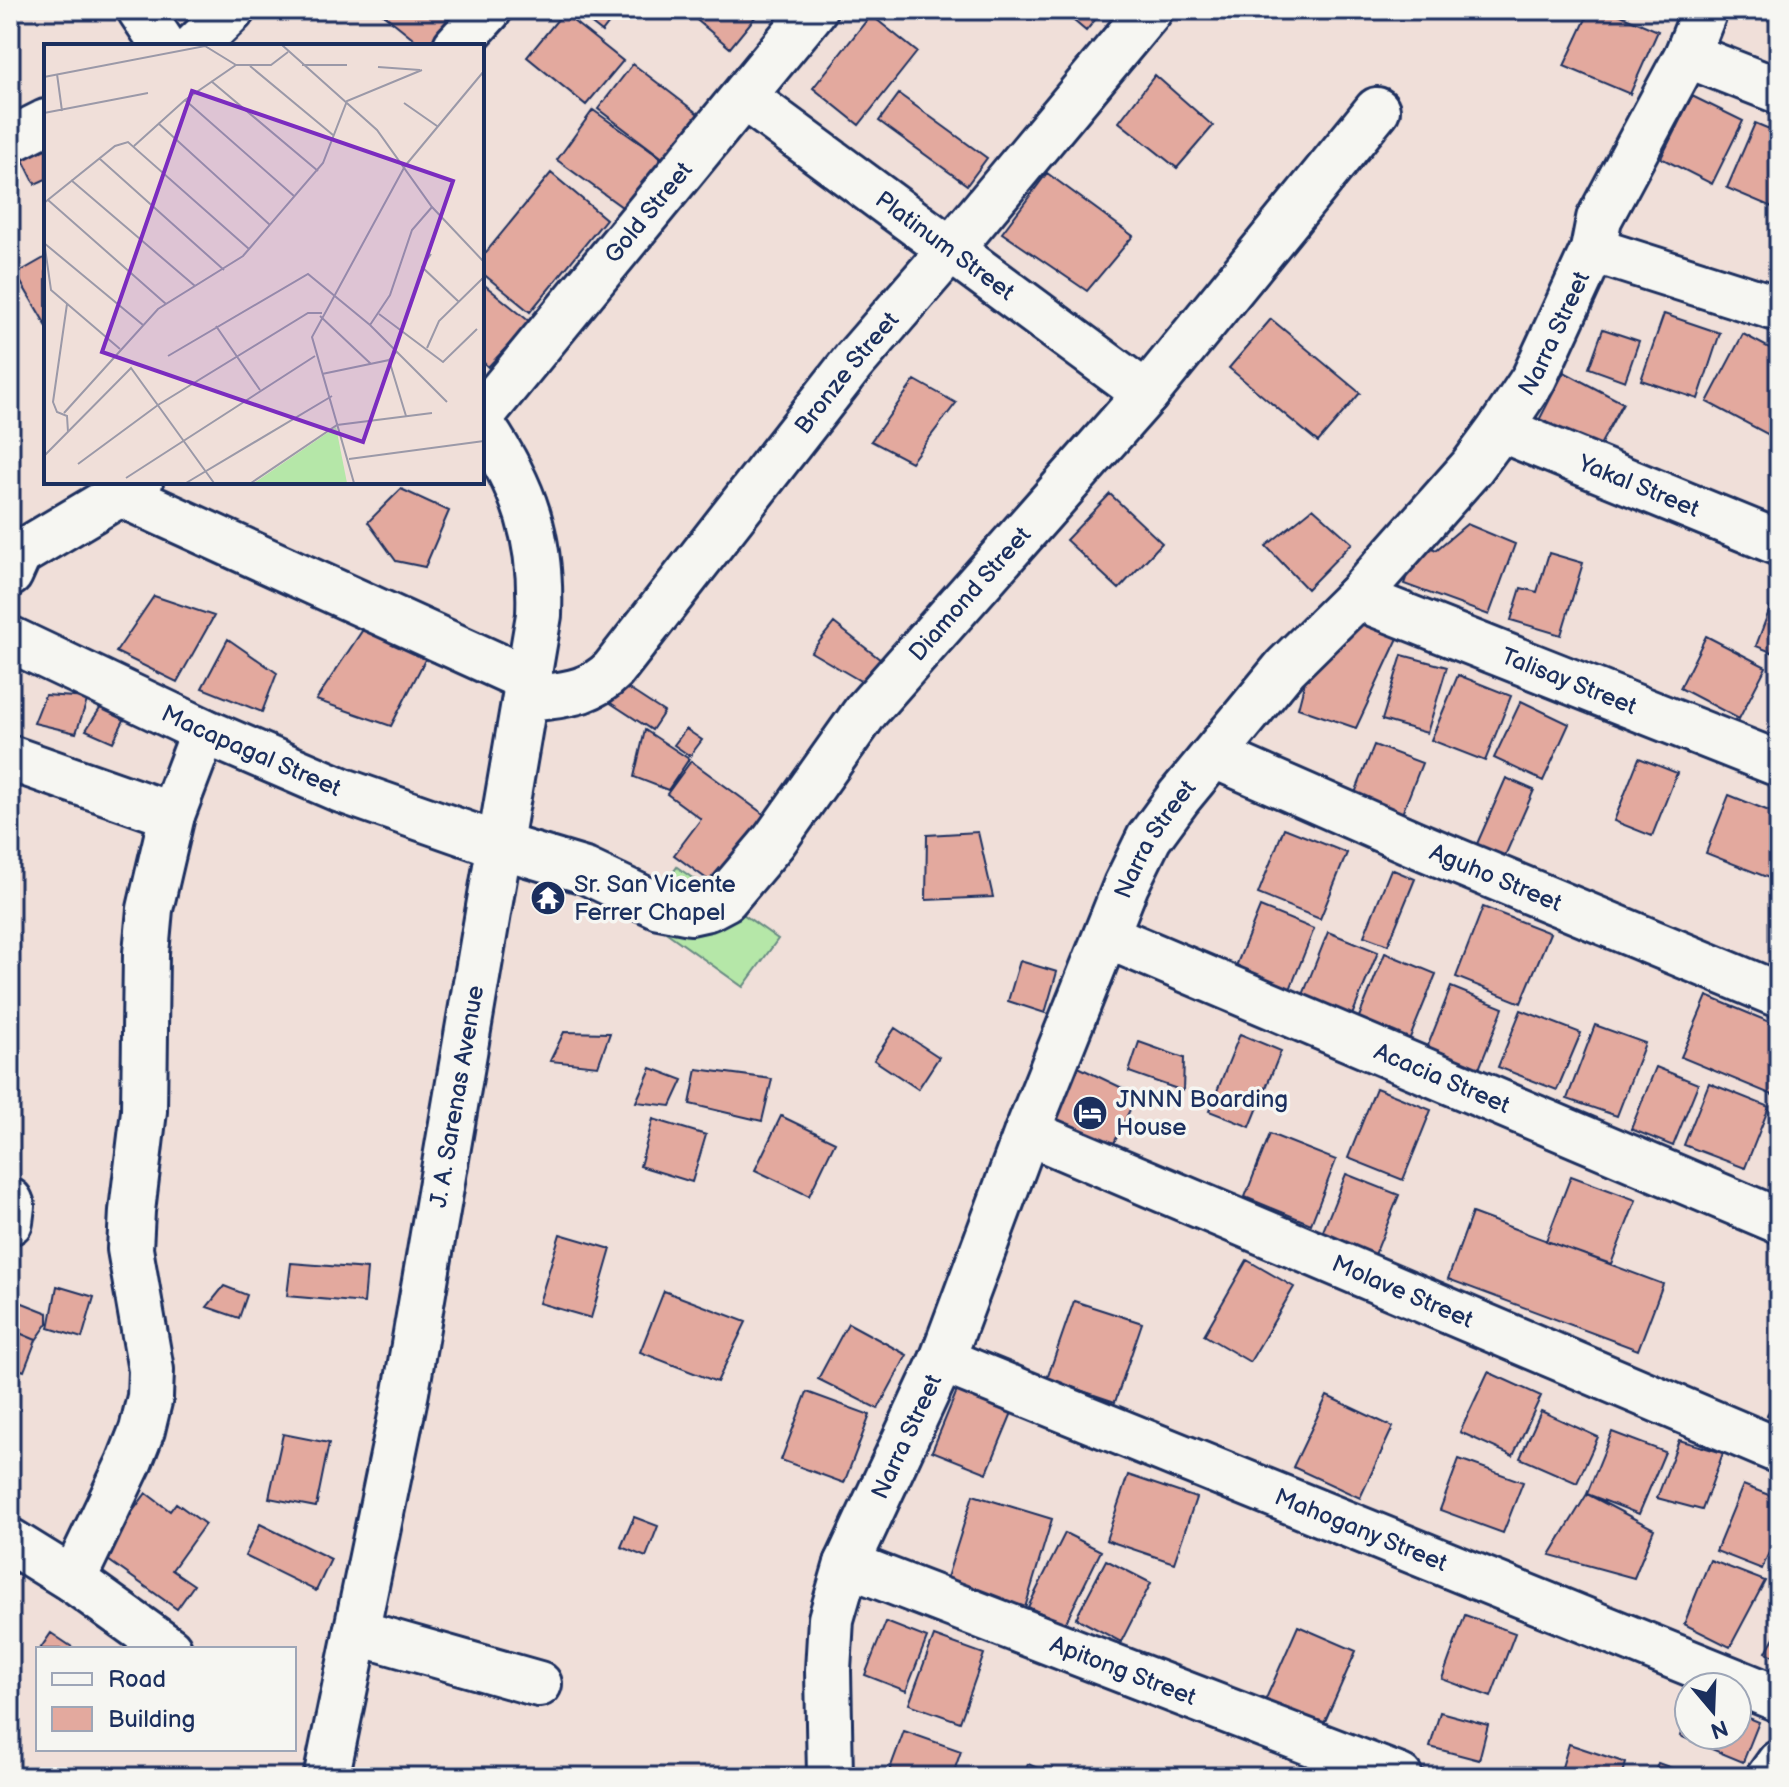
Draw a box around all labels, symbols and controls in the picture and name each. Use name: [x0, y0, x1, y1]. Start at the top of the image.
inset map: [44, 44, 484, 484]
street label: Gold Street: [598, 155, 699, 269]
street label: Platinum Street: [870, 185, 1021, 307]
street label: Narra Street: [1512, 266, 1596, 401]
street label: Bronze Street: [788, 305, 905, 440]
street label: Yakal Street: [1573, 448, 1704, 524]
street label: Diamond Street: [903, 520, 1037, 667]
street label: Talisay Street: [1497, 641, 1641, 721]
street label: Macapagal Street: [157, 699, 346, 803]
street label: Narra Street: [1108, 773, 1202, 902]
street label: Aguho Street: [1426, 837, 1567, 918]
place label: Sr. San Vicente Ferrer Chapel: [574, 870, 736, 927]
temple icon: Sr. San Vicente Ferrer Chapel: [529, 879, 567, 917]
street label: J. A. Sarenas Avenue: [423, 983, 490, 1210]
street label: Acacia Street: [1370, 1037, 1515, 1120]
place label: JNNN Boarding House: [1116, 1085, 1288, 1142]
hotel icon: JNNN Boarding House: [1071, 1094, 1109, 1132]
street label: Molave Street: [1328, 1249, 1478, 1334]
street label: Narra Street: [865, 1369, 948, 1503]
street label: Mahogany Street: [1270, 1482, 1452, 1578]
street label: Apitong Street: [1046, 1629, 1201, 1712]
legend: [36, 1647, 296, 1751]
text: Road: [108, 1665, 166, 1694]
north arrow: [1673, 1671, 1753, 1751]
text: Building: [108, 1705, 195, 1734]
text: N: [1707, 1713, 1731, 1744]

